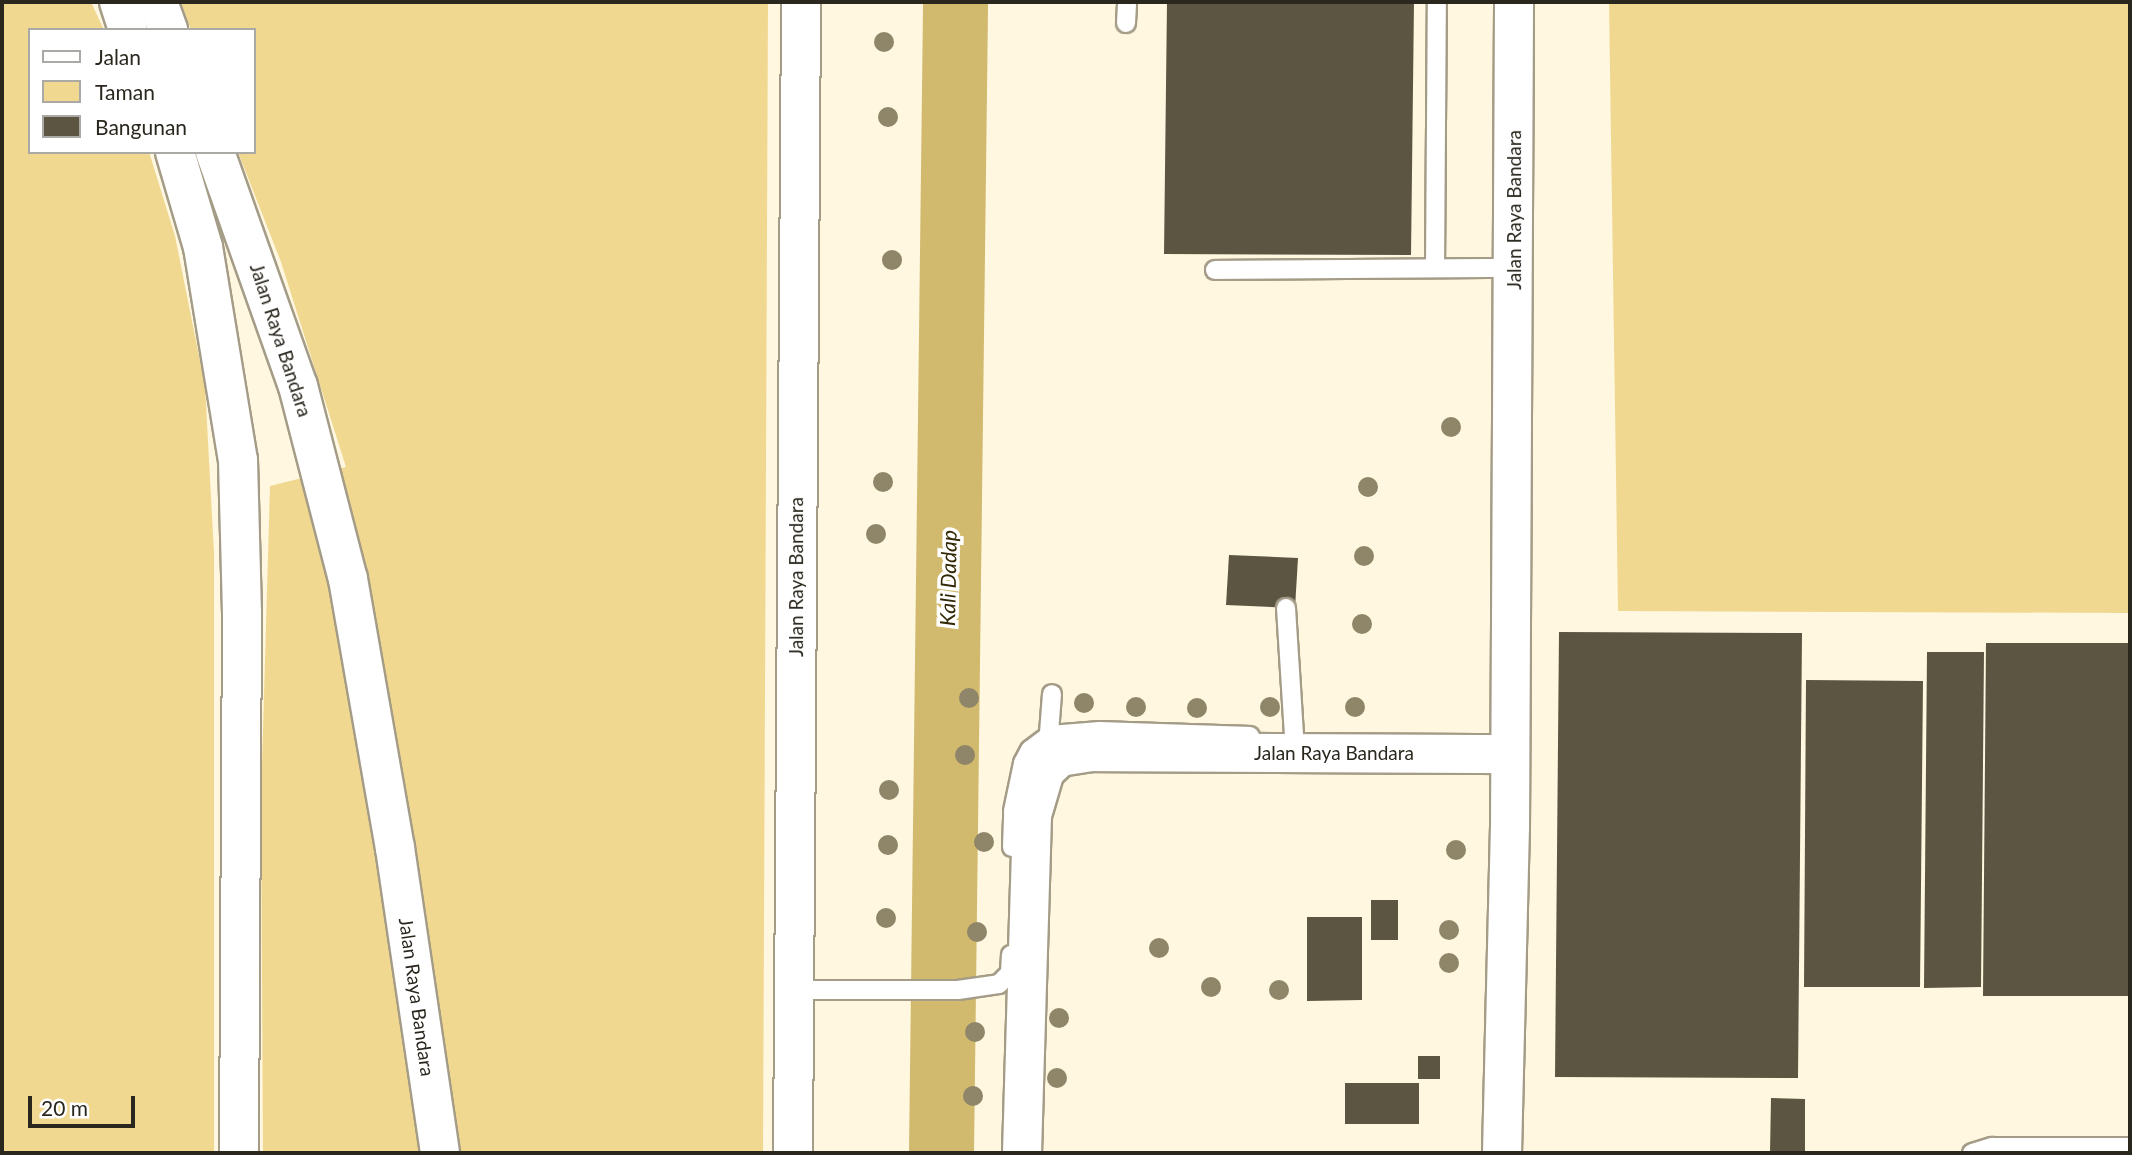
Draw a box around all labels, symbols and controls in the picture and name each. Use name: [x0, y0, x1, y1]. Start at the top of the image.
legend: [28, 28, 256, 154]
text: Jalan: [95, 44, 141, 69]
text: Taman: [95, 79, 155, 104]
text: Bangunan: [95, 114, 187, 139]
street label: Jalan Raya Bandara: [1503, 130, 1525, 290]
street label: Jalan Raya Bandara: [245, 260, 317, 420]
street label: Jalan Raya Bandara: [785, 497, 807, 657]
water label: Kali Dadap: [935, 530, 961, 626]
street label: Jalan Raya Bandara: [1254, 742, 1414, 764]
street label: Jalan Raya Bandara: [395, 916, 439, 1078]
scale bar: [32, 1082, 138, 1126]
text: 20 m: [41, 1095, 88, 1120]

